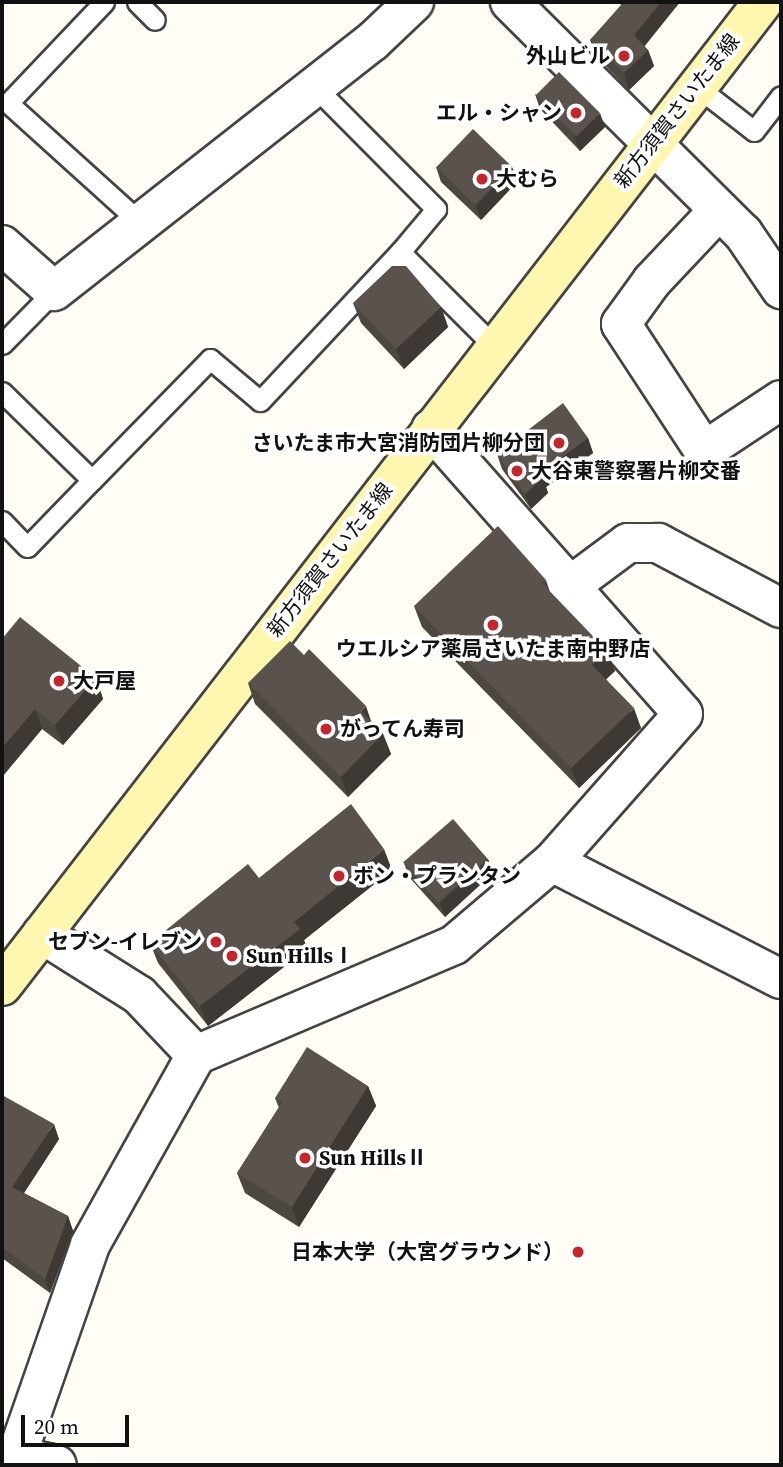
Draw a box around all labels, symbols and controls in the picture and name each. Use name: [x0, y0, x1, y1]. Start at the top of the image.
street label: 新方須賀さいたま線: [609, 29, 745, 193]
place label: 外山ビル: [526, 43, 610, 69]
marker: 外山ビル: [616, 48, 632, 64]
place label: エル・シャン: [436, 100, 562, 126]
marker: エル・シャン: [568, 105, 584, 121]
place label: 大むら: [496, 166, 559, 192]
marker: 大むら: [474, 171, 490, 187]
place label: さいたま市大宮消防団片柳分団: [251, 430, 545, 456]
marker: さいたま市大宮消防団片柳分団: [551, 435, 567, 451]
place label: 大谷東警察署片柳交番: [531, 458, 741, 484]
marker: 大谷東警察署片柳交番: [509, 463, 525, 479]
street label: 新方須賀さいたま線: [262, 478, 398, 642]
marker: ウエルシア薬局さいたま南中野店: [485, 617, 501, 633]
place label: ウエルシア薬局さいたま南中野店: [336, 636, 650, 662]
place label: 大戸屋: [73, 668, 136, 694]
marker: 大戸屋: [51, 673, 67, 689]
place label: がってん寿司: [340, 716, 466, 742]
marker: がってん寿司: [318, 721, 334, 737]
place label: ボン・プランタン: [353, 863, 521, 889]
marker: ボン・プランタン: [331, 868, 347, 884]
place label: セブン-イレブン: [48, 929, 202, 955]
marker: セブン-イレブン: [208, 934, 224, 950]
place label: Sun HillsⅠ: [246, 943, 354, 969]
marker: Sun HillsⅠ: [224, 948, 240, 964]
place label: Sun HillsⅡ: [319, 1145, 427, 1171]
marker: Sun HillsⅡ: [297, 1150, 313, 1166]
place label: 日本大学（大宮グラウンド）: [291, 1239, 564, 1265]
marker: 日本大学（大宮グラウンド）: [570, 1244, 586, 1260]
scale bar: [24, 1400, 133, 1444]
text: 20 m: [34, 1412, 79, 1441]

